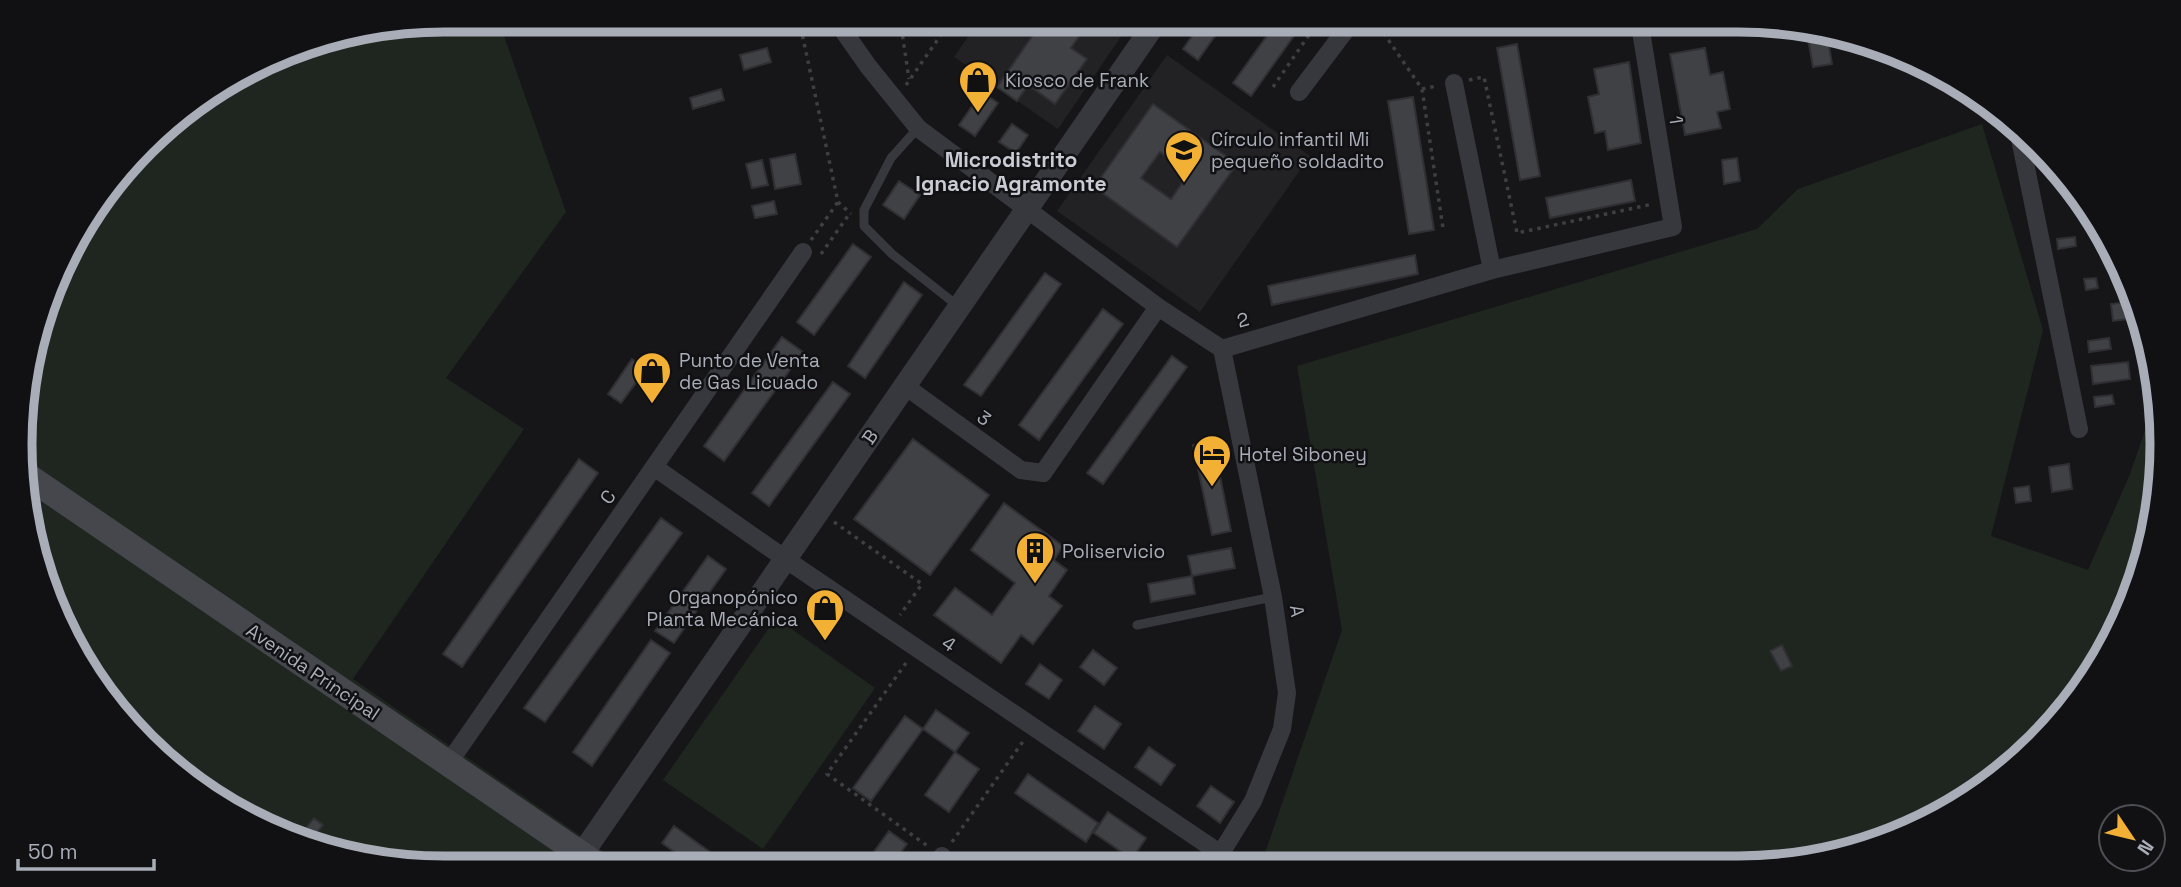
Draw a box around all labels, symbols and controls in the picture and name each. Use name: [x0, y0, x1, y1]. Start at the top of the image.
shop icon: Kiosco de Frank: [957, 59, 999, 114]
place label: Kiosco de Frank: [1005, 68, 1149, 93]
street label: 1: [1663, 114, 1689, 126]
place label: Círculo infantil Mi pequeño soldadito: [1211, 127, 1384, 174]
school or university icon: Círculo infantil Mi pequeño soldadito: [1163, 129, 1205, 184]
district label: Microdistrito Ignacio Agramonte: [915, 146, 1107, 197]
street label: 2: [1234, 306, 1252, 334]
place label: Punto de Venta de Gas Licuado: [679, 348, 820, 395]
shop icon: Punto de Venta de Gas Licuado: [631, 350, 673, 405]
street label: 3: [972, 405, 996, 431]
street label: B: [856, 425, 884, 449]
hotel icon: Hotel Siboney: [1191, 433, 1233, 488]
place label: Hotel Siboney: [1239, 442, 1367, 467]
street label: C: [594, 485, 622, 509]
building icon: Poliservicio: [1014, 530, 1056, 585]
place label: Poliservicio: [1062, 539, 1165, 564]
place label: Organopónico Planta Mecánica: [647, 585, 798, 632]
shop icon: Organopónico Planta Mecánica: [804, 587, 846, 642]
street label: A: [1284, 603, 1310, 619]
street label: Avenida Principal: [241, 618, 385, 726]
street label: 4: [937, 630, 961, 658]
north arrow: [2097, 803, 2167, 873]
scale bar: [18, 828, 154, 872]
text: N: [2132, 835, 2159, 860]
text: 50 m: [28, 838, 78, 865]

